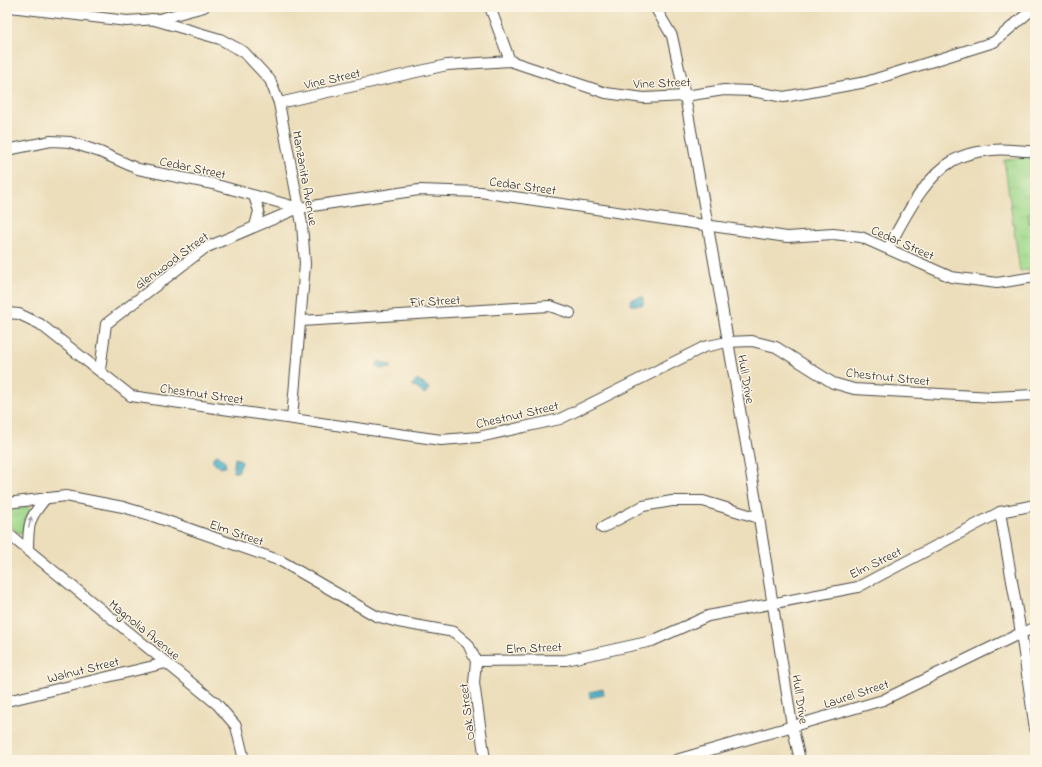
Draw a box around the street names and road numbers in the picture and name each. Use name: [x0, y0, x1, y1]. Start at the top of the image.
street label: Vine Street: [301, 64, 363, 95]
street label: Vine Street: [632, 73, 692, 94]
street label: Manzanita Avenue: [287, 129, 322, 227]
street label: Cedar Street: [158, 152, 228, 185]
street label: Cedar Street: [488, 172, 558, 201]
street label: Cedar Street: [868, 221, 938, 266]
street label: Glenwood Street: [131, 227, 213, 295]
street label: Fir Street: [408, 291, 462, 312]
street label: Hull Drive: [732, 353, 759, 406]
street label: Chestnut Street: [845, 364, 931, 391]
street label: Chestnut Street: [159, 379, 245, 410]
street label: Chestnut Street: [474, 397, 561, 434]
street label: Elm Street: [207, 515, 267, 552]
street label: Elm Street: [846, 542, 906, 584]
street label: Magnolia Avenue: [104, 595, 184, 666]
street label: Elm Street: [506, 638, 563, 659]
street label: Walnut Street: [45, 652, 122, 689]
street label: Hull Drive: [786, 673, 813, 725]
street label: Laurel Street: [822, 675, 892, 714]
street label: Oak Street: [454, 682, 480, 741]

